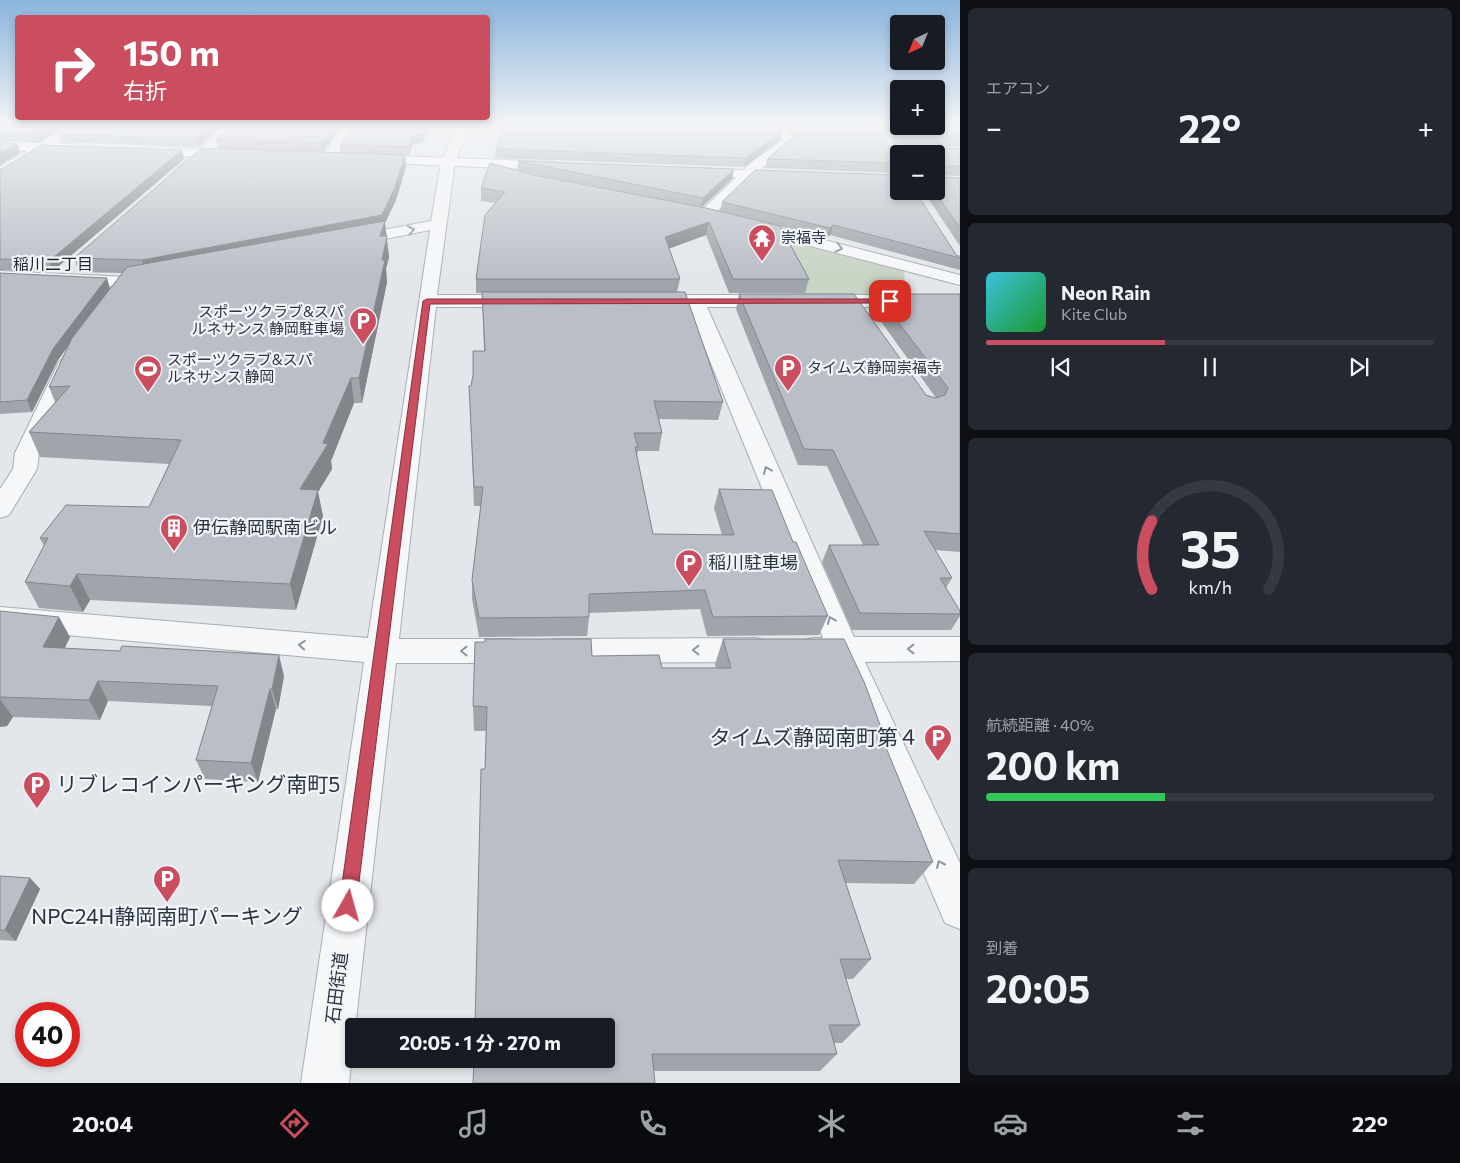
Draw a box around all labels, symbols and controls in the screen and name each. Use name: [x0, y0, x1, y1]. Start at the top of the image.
north arrow: [890, 15, 945, 70]
map controls: [890, 15, 945, 200]
text: 150 m: [123, 30, 220, 73]
icon: right: [40, 35, 105, 100]
text: 右折: [123, 77, 167, 104]
text: エアコン: [986, 78, 1050, 97]
button: +: [890, 80, 945, 135]
text: 22°: [1178, 104, 1241, 151]
text: −: [986, 110, 1002, 144]
text: +: [1418, 110, 1434, 144]
button: −: [890, 145, 945, 200]
temple icon: 崇福寺: [747, 223, 777, 262]
one-way arrow: [407, 225, 416, 235]
place label: 崇福寺: [781, 228, 826, 246]
one-way arrow: [835, 243, 843, 253]
district label: 稲川二丁目: [13, 254, 93, 273]
pin: [869, 280, 911, 322]
text: Neon Rain: [1061, 281, 1151, 304]
icon: arrive: [876, 287, 904, 315]
place label: スポーツクラブ&スパ ルネサンス 静岡駐車場: [191, 302, 344, 337]
text: Kite Club: [1061, 304, 1127, 323]
parking icon: スポーツクラブ&スパ ルネサンス 静岡駐車場: [348, 306, 378, 345]
place label: スポーツクラブ&スパ ルネサンス 静岡: [167, 350, 313, 385]
parking icon: タイムズ静岡崇福寺: [773, 353, 803, 392]
icon: previous: [1047, 353, 1075, 381]
icon: pause: [1196, 353, 1224, 381]
icon: next: [1345, 353, 1373, 381]
sports icon: スポーツクラブ&スパ ルネサンス 静岡: [133, 354, 163, 393]
place label: タイムズ静岡崇福寺: [807, 358, 942, 376]
one-way arrow: [763, 466, 774, 475]
building icon: 伊伝静岡駅南ビル: [159, 513, 189, 552]
text: 35: [1180, 515, 1240, 579]
place label: 伊伝静岡駅南ビル: [193, 516, 337, 538]
parking icon: 稲川駐車場: [674, 548, 704, 587]
place label: 稲川駐車場: [708, 551, 798, 573]
text: km/h: [1188, 576, 1232, 598]
one-way arrow: [826, 616, 837, 625]
one-way arrow: [297, 639, 305, 650]
one-way arrow: [907, 644, 915, 654]
one-way arrow: [692, 645, 700, 655]
one-way arrow: [460, 646, 468, 656]
text: 航続距離 · 40%: [986, 715, 1094, 734]
parking icon: タイムズ静岡南町第４: [923, 723, 953, 762]
place label: タイムズ静岡南町第４: [709, 724, 919, 749]
text: 200 km: [986, 741, 1120, 788]
parking icon: リブレコインパーキング南町5: [22, 770, 52, 809]
place label: リブレコインパーキング南町5: [56, 771, 340, 796]
one-way arrow: [936, 860, 947, 869]
parking icon: NPC24H静岡南町パーキング: [152, 864, 182, 903]
position arrow: [321, 879, 373, 931]
place label: NPC24H静岡南町パーキング: [31, 903, 303, 928]
text: 到着: [986, 938, 1018, 957]
street label: 石田街道: [321, 951, 351, 1025]
text: 20:05: [986, 964, 1090, 1011]
speed limit sign: 40: [15, 1002, 80, 1067]
text: 20:05 · 1 分 · 270 m: [399, 1031, 561, 1054]
icon: directions: [277, 1106, 312, 1141]
icon: music: [456, 1106, 491, 1141]
icon: phone: [635, 1106, 670, 1141]
icon: climate: [814, 1106, 849, 1141]
icon: car: [993, 1106, 1028, 1141]
icon: filters: [1173, 1106, 1208, 1141]
text: 20:04: [72, 1110, 133, 1137]
text: 22°: [1352, 1110, 1388, 1137]

